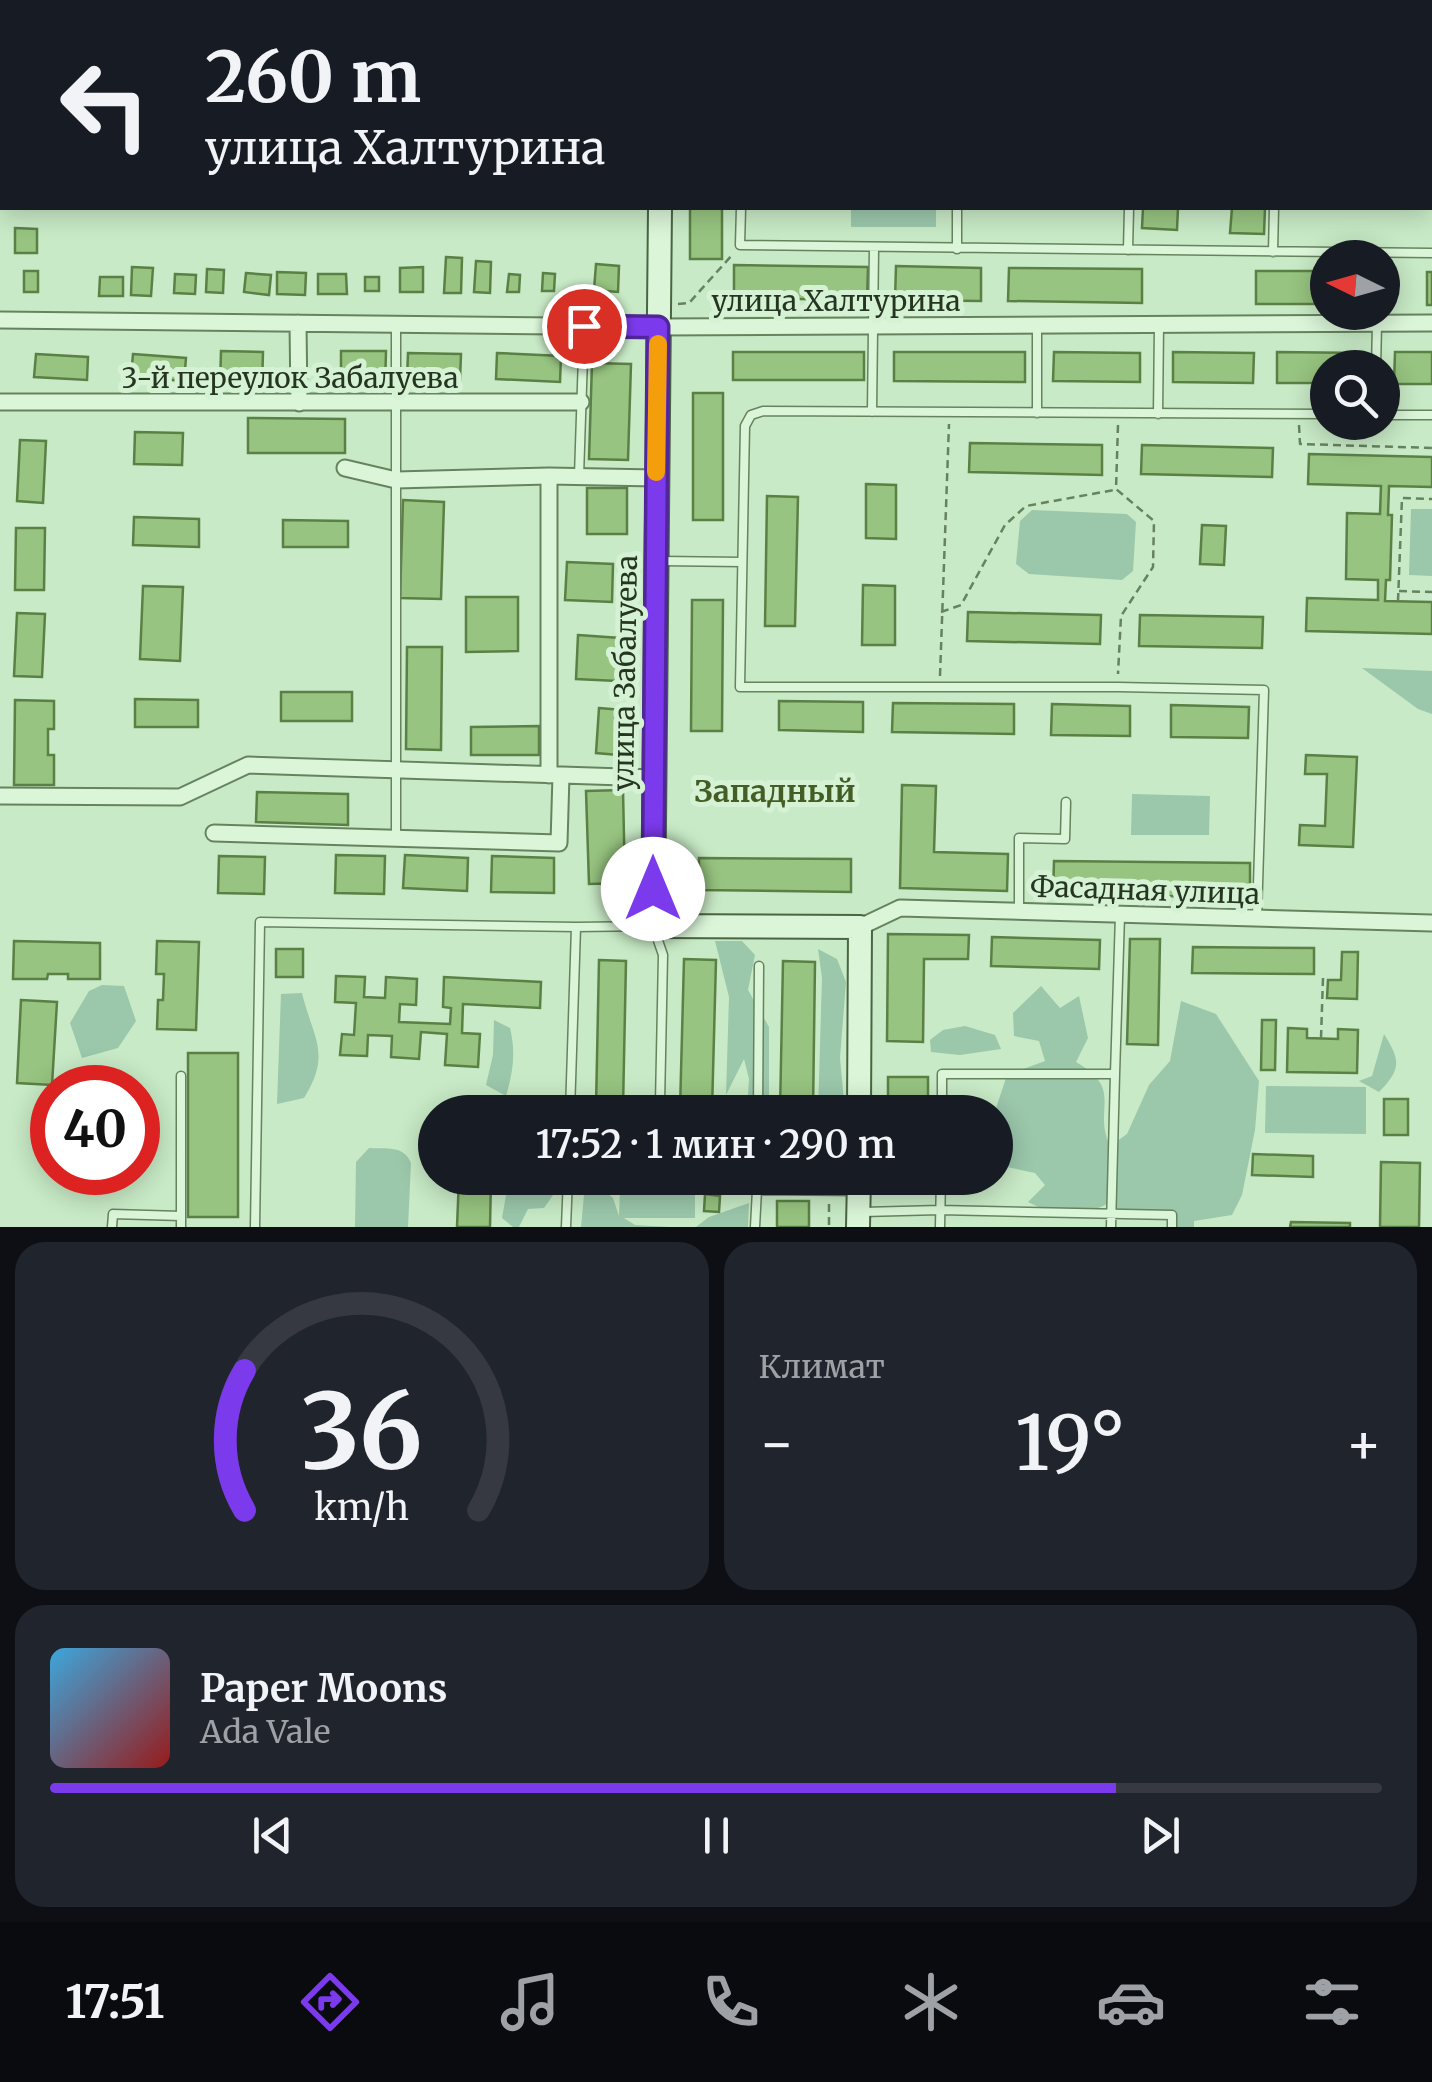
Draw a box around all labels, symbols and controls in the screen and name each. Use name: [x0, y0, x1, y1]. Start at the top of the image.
text: 260 m: [205, 33, 421, 121]
icon: left: [40, 40, 170, 170]
text: улица Халтурина: [205, 120, 605, 176]
north arrow: [1310, 240, 1400, 330]
map controls: [1310, 240, 1400, 440]
street label: улица Халтурина: [711, 283, 961, 319]
pin: [542, 284, 627, 369]
icon: arrive: [557, 299, 612, 354]
button: search: [1310, 350, 1400, 440]
street label: 3-й переулок Забалуева: [122, 360, 458, 396]
street label: улица Забалуева: [605, 555, 645, 791]
district label: Западный: [694, 772, 856, 810]
position arrow: [601, 837, 705, 941]
street label: Фасадная улица: [1030, 868, 1260, 912]
speed limit sign: 40: [30, 1065, 160, 1195]
text: 17:52 · 1 мин · 290 m: [535, 1121, 896, 1168]
text: Климат: [759, 1347, 885, 1387]
text: 36: [301, 1366, 423, 1496]
text: 19°: [1015, 1396, 1125, 1490]
text: −: [759, 1409, 795, 1478]
text: +: [1345, 1409, 1382, 1478]
text: km/h: [314, 1485, 409, 1530]
text: Paper Moons: [200, 1665, 447, 1712]
text: Ada Vale: [200, 1712, 330, 1752]
icon: previous: [245, 1808, 300, 1863]
icon: pause: [689, 1808, 744, 1863]
icon: next: [1133, 1808, 1188, 1863]
icon: directions: [295, 1967, 365, 2037]
icon: music: [495, 1967, 565, 2037]
icon: phone: [696, 1967, 766, 2037]
icon: climate: [896, 1967, 966, 2037]
icon: car: [1096, 1967, 1166, 2037]
icon: filters: [1297, 1967, 1367, 2037]
text: 17:51: [65, 1974, 164, 2030]

